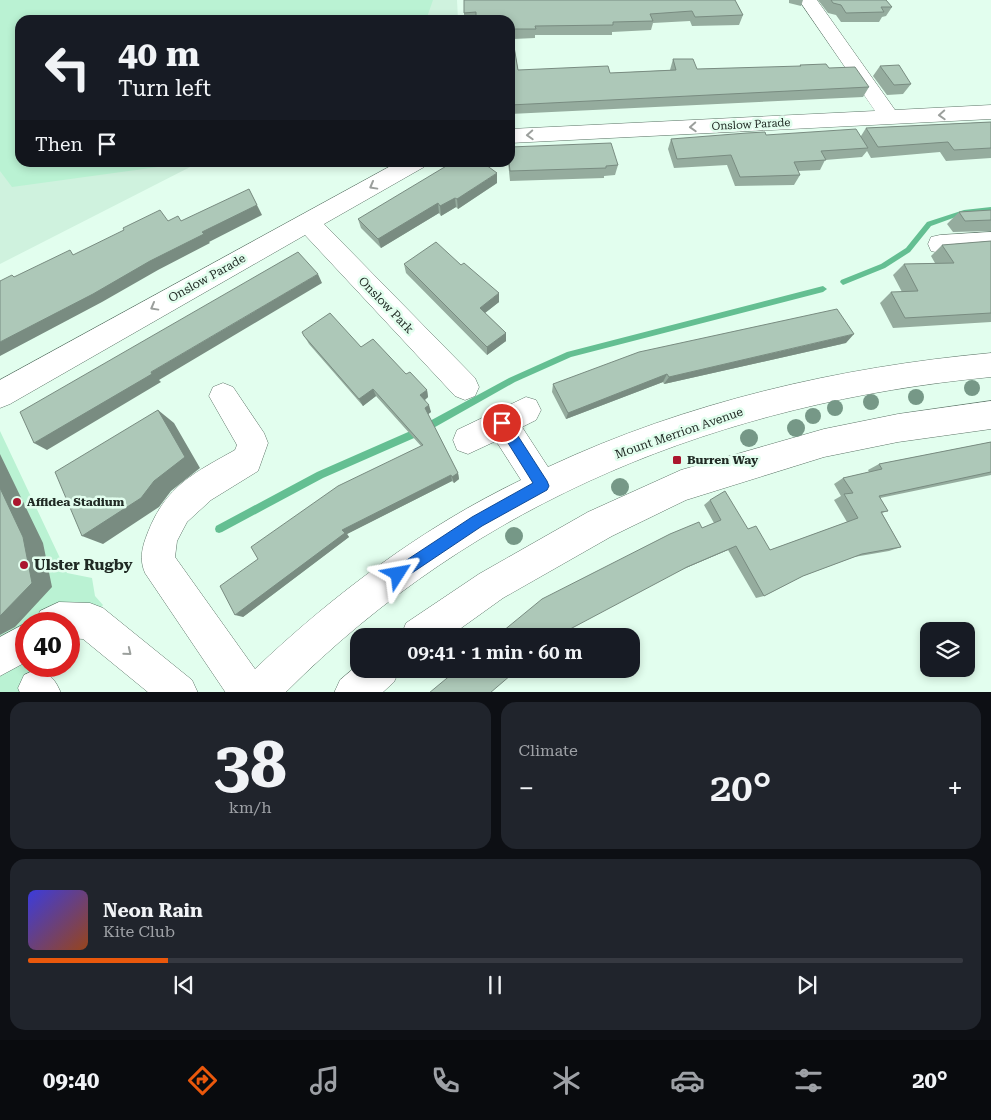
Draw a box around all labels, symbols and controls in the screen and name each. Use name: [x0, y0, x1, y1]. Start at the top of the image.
text: 40 m: [118, 34, 200, 75]
icon: left: [35, 35, 100, 100]
text: Turn left: [118, 76, 211, 101]
one-way arrow: [938, 109, 946, 120]
street label: Onslow Parade: [711, 116, 791, 133]
one-way arrow: [688, 122, 696, 132]
one-way arrow: [526, 129, 534, 140]
icon: arrive: [93, 130, 121, 158]
text: Then: [35, 133, 83, 156]
one-way arrow: [369, 180, 378, 190]
street label: Onslow Parade: [166, 251, 248, 305]
street label: Onslow Park: [356, 274, 417, 336]
one-way arrow: [151, 301, 160, 311]
pin: [481, 402, 523, 444]
street label: Mount Merrion Avenue: [613, 404, 745, 461]
icon: arrive: [488, 409, 516, 437]
place label: Burren Way: [687, 453, 759, 467]
marker: Burren Way: [671, 454, 683, 466]
place label: Affidea Stadium: [27, 495, 125, 509]
marker: Affidea Stadium: [11, 496, 23, 508]
position arrow: [371, 547, 423, 599]
place label: Ulster Rugby: [34, 556, 133, 574]
marker: Ulster Rugby: [18, 559, 30, 571]
speed limit sign: 40: [15, 612, 80, 677]
map controls: [920, 622, 975, 677]
button: layers: [920, 622, 975, 677]
text: 09:41 · 1 min · 60 m: [408, 641, 582, 664]
one-way arrow: [122, 646, 131, 654]
text: 38: [214, 727, 287, 803]
text: Climate: [519, 741, 578, 760]
text: 20°: [710, 766, 771, 810]
text: −: [519, 772, 534, 805]
text: +: [947, 772, 963, 805]
text: km/h: [229, 798, 272, 817]
text: Neon Rain: [103, 899, 203, 922]
text: Kite Club: [103, 922, 175, 941]
icon: previous: [170, 971, 198, 999]
icon: pause: [481, 971, 509, 999]
icon: next: [793, 971, 821, 999]
icon: directions: [185, 1063, 220, 1098]
icon: music: [307, 1063, 342, 1098]
icon: phone: [428, 1063, 463, 1098]
icon: climate: [549, 1063, 584, 1098]
icon: car: [670, 1063, 705, 1098]
icon: filters: [791, 1063, 826, 1098]
text: 09:40: [43, 1068, 99, 1093]
text: 20°: [912, 1068, 948, 1093]

